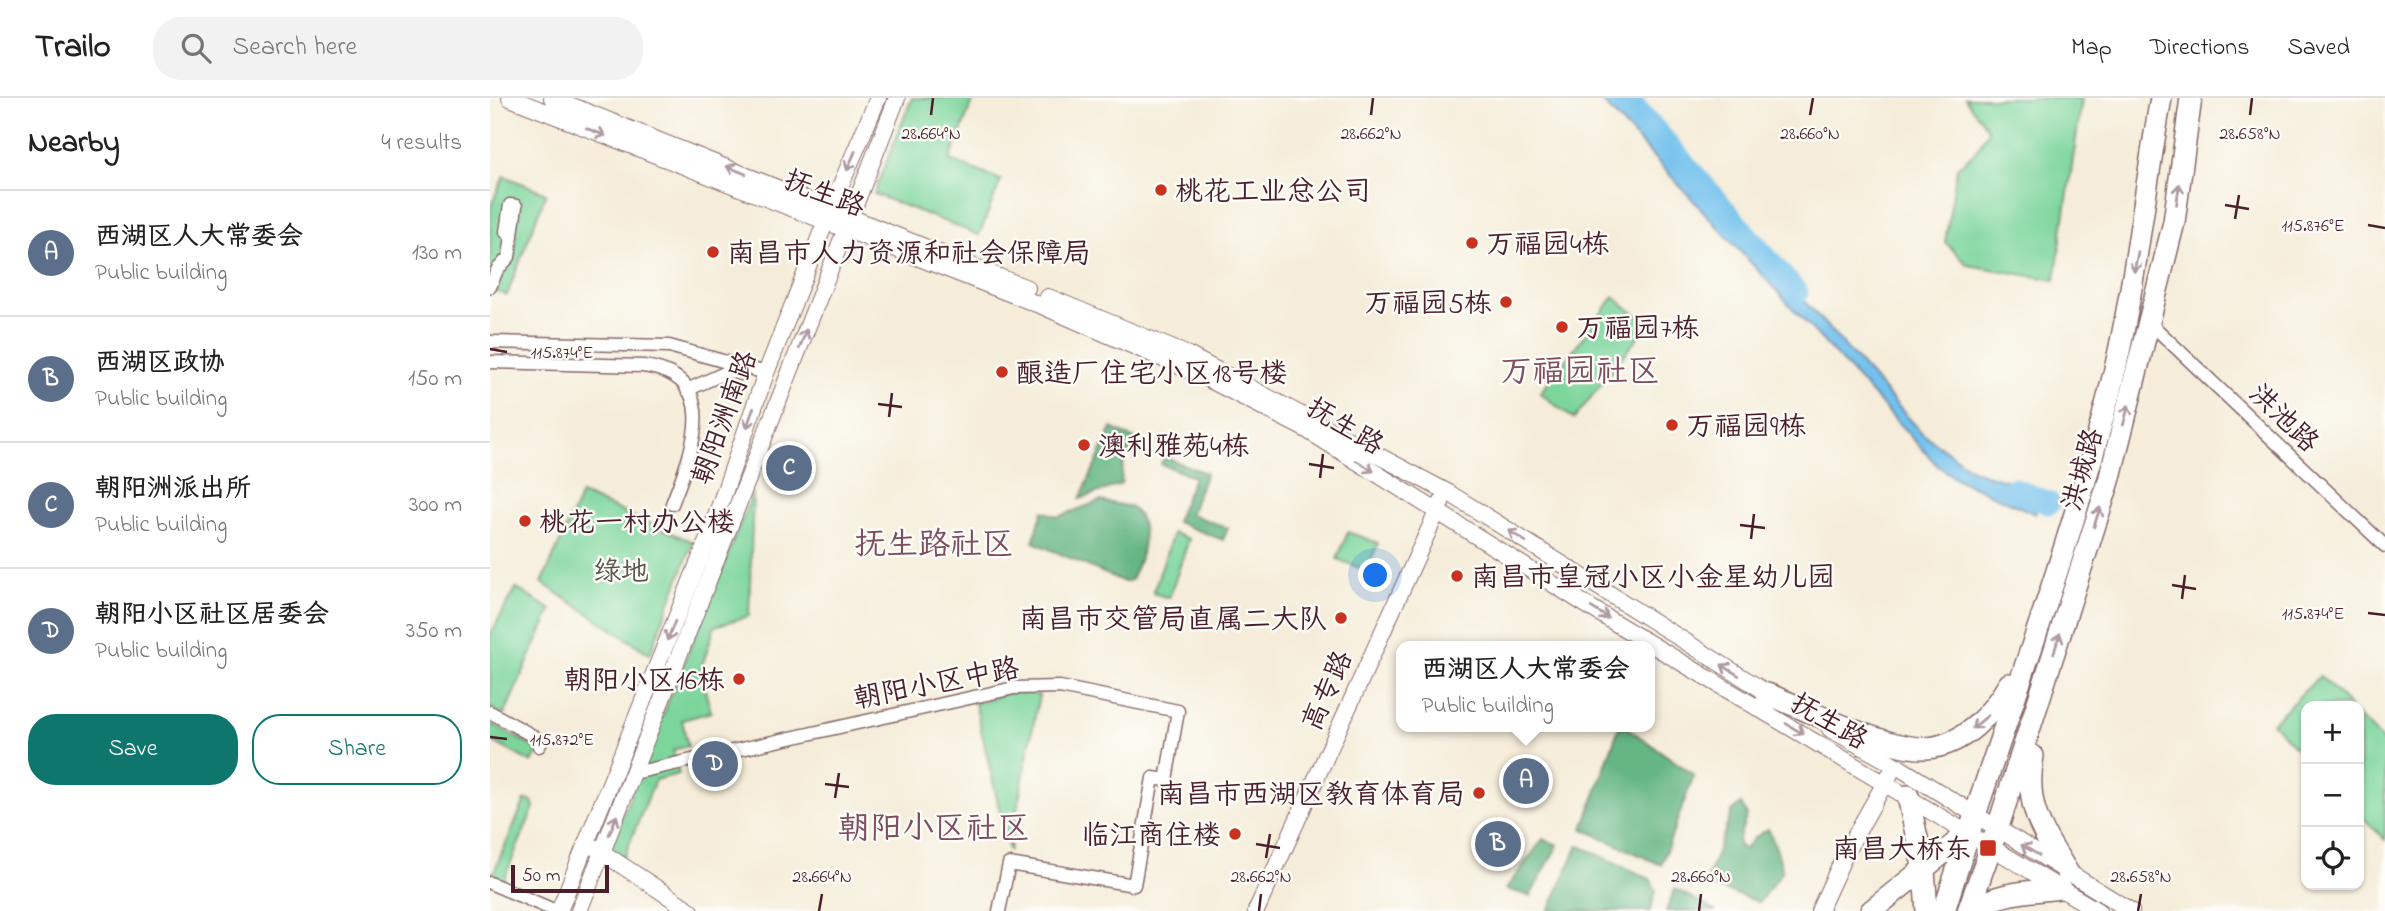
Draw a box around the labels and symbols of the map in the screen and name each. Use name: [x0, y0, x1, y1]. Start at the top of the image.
text: 28.664°N: [901, 122, 961, 148]
text: 28.662°N: [1340, 122, 1402, 148]
text: 28.660°N: [1780, 122, 1840, 148]
text: 28.658°N: [2219, 122, 2281, 148]
one-way arrow: [585, 126, 607, 139]
one-way arrow: [844, 149, 857, 171]
street label: 抚生路: [777, 161, 870, 229]
one-way arrow: [725, 163, 747, 176]
place label: 桃花工业总公司: [1175, 173, 1371, 214]
marker: 桃花工业总公司: [1153, 182, 1169, 198]
one-way arrow: [2171, 183, 2184, 206]
text: 115.876°E: [2281, 214, 2345, 240]
place label: 万福园4栋: [1486, 226, 1610, 267]
place label: 南昌市人力资源和社会保障局: [727, 235, 1091, 276]
marker: 万福园4栋: [1464, 235, 1480, 251]
marker: 南昌市人力资源和社会保障局: [705, 244, 721, 260]
one-way arrow: [2128, 250, 2142, 273]
place label: 万福园5栋: [1364, 285, 1492, 326]
marker: 万福园5栋: [1498, 294, 1514, 310]
place label: 万福园7栋: [1576, 310, 1700, 351]
marker: 万福园7栋: [1554, 319, 1570, 335]
one-way arrow: [798, 329, 811, 350]
text: 115.874°E: [531, 341, 593, 367]
street label: 朝阳洲南路: [683, 345, 769, 491]
district label: 万福园社区: [1500, 350, 1660, 397]
place label: 酿造厂住宅小区18号楼: [1016, 355, 1287, 396]
marker: 酿造厂住宅小区18号楼: [994, 364, 1010, 380]
street label: 洪池路: [2238, 376, 2327, 463]
street label: 抚生路: [1298, 389, 1391, 467]
one-way arrow: [2120, 404, 2133, 427]
one-way arrow: [743, 406, 755, 428]
place label: 万福园9栋: [1686, 408, 1806, 449]
marker: 万福园9栋: [1664, 417, 1680, 433]
street label: 洪城路: [2053, 424, 2116, 516]
place label: 澳利雅苑4栋: [1098, 428, 1250, 469]
marker: 澳利雅苑4栋: [1076, 437, 1092, 453]
pin: C: [766, 442, 812, 494]
one-way arrow: [1355, 460, 1375, 474]
place label: 桃花一村办公楼: [539, 504, 735, 545]
one-way arrow: [2092, 506, 2105, 528]
marker: 桃花一村办公楼: [517, 513, 533, 529]
district label: 抚生路社区: [854, 523, 1014, 570]
one-way arrow: [1508, 528, 1528, 542]
park label: 绿地: [593, 553, 649, 594]
your location: [1358, 558, 1392, 592]
place label: 南昌市皇冠小区小金星幼儿园: [1471, 559, 1835, 600]
marker: 南昌市皇冠小区小金星幼儿园: [1449, 568, 1465, 584]
place label: 南昌市交管局直属二大队: [1019, 601, 1327, 642]
text: 115.874°E: [2282, 602, 2344, 628]
one-way arrow: [1589, 607, 1609, 621]
marker: 南昌市交管局直属二大队: [1333, 610, 1349, 626]
one-way arrow: [664, 620, 677, 642]
one-way arrow: [2052, 632, 2065, 654]
street label: 高专路: [1293, 645, 1365, 738]
street label: 朝阳小区中路: [850, 649, 1023, 722]
place label: 朝阳小区16栋: [564, 662, 725, 703]
one-way arrow: [1721, 663, 1741, 677]
marker: 朝阳小区16栋: [731, 671, 747, 687]
street label: 抚生路: [1782, 684, 1875, 762]
one-way arrow: [1971, 714, 1989, 730]
one-way arrow: [1785, 723, 1805, 737]
text: 115.872°E: [530, 728, 594, 754]
pin: D: [692, 738, 738, 790]
pin: A: [1503, 755, 1549, 807]
place label: 南昌市西湖区教育体育局: [1157, 776, 1465, 817]
marker: 南昌市西湖区教育体育局: [1471, 785, 1487, 801]
district label: 朝阳小区社区: [838, 807, 1030, 854]
one-way arrow: [608, 814, 621, 836]
place label: 临江商住楼: [1081, 817, 1221, 858]
pin: B: [1475, 818, 1521, 870]
marker: 临江商住楼: [1227, 826, 1243, 842]
place label: 南昌大桥东: [1832, 831, 1972, 872]
marker: 南昌大桥东: [1978, 838, 1998, 858]
one-way arrow: [2021, 843, 2041, 857]
scale bar: [511, 862, 609, 894]
text: 28.664°N: [792, 865, 852, 891]
text: 28.662°N: [1230, 865, 1292, 891]
text: 28.660°N: [1671, 865, 1731, 891]
text: 28.658°N: [2110, 865, 2172, 891]

